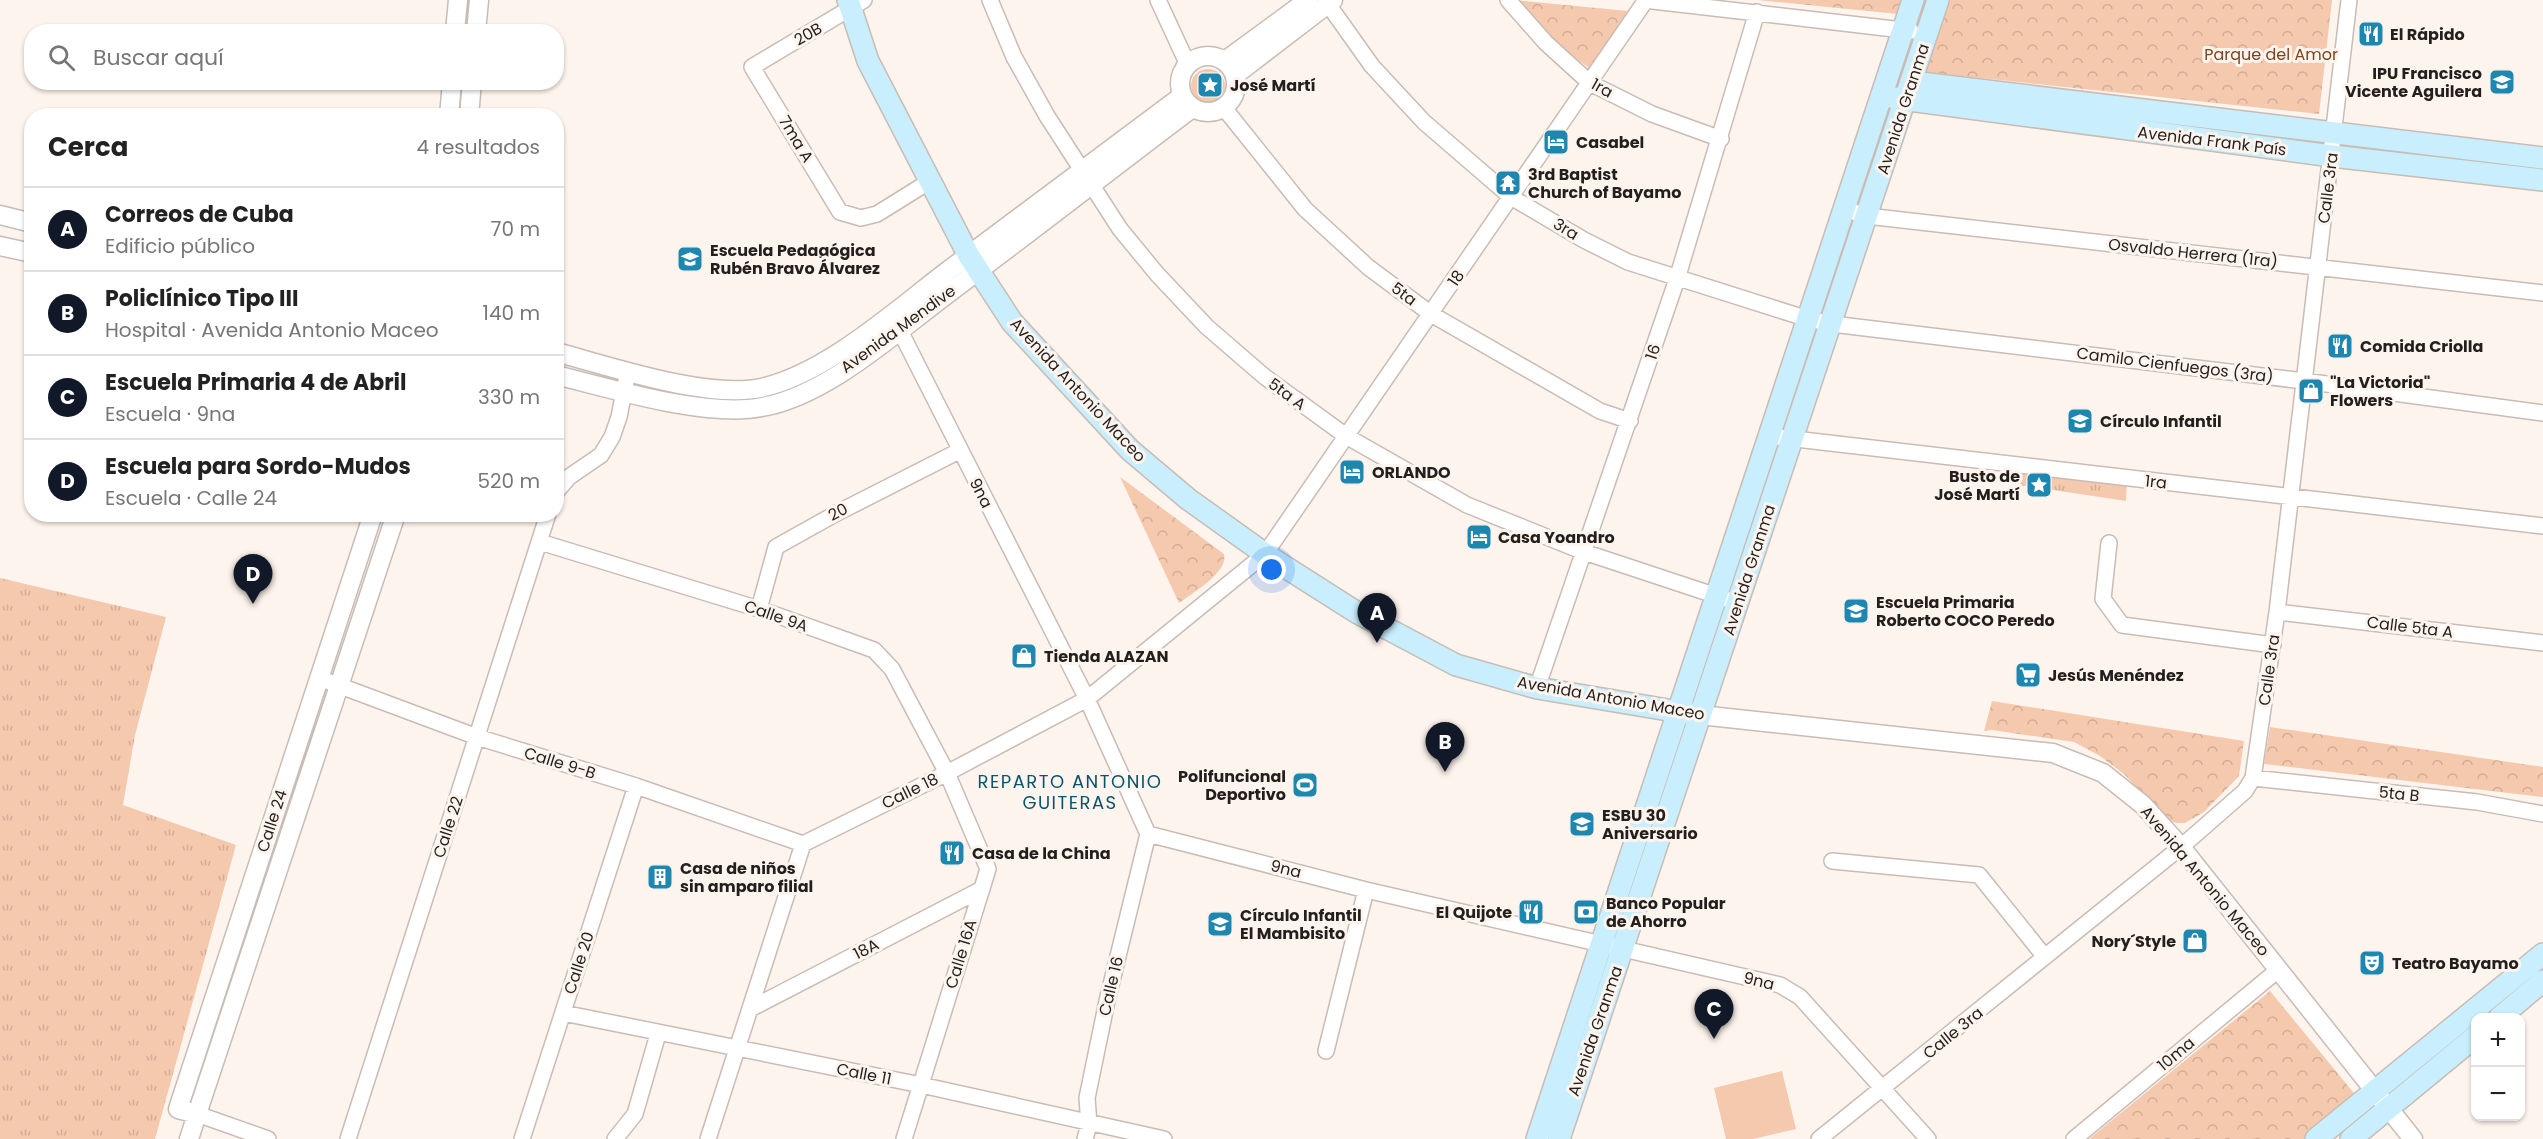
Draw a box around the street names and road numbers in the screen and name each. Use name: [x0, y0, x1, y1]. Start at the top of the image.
street label: 20B: [790, 17, 826, 51]
street label: Avenida Granma: [1871, 41, 1935, 177]
street label: 1ra: [1587, 73, 1617, 103]
street label: 7ma A: [773, 111, 819, 167]
street label: Avenida Frank País: [2136, 120, 2288, 162]
street label: Calle 3ra: [2312, 151, 2344, 225]
street label: 3ra: [1549, 212, 1583, 246]
street label: Osvaldo Herrera (1ra): [2107, 233, 2279, 273]
street label: 18: [1442, 265, 1470, 291]
street label: 5ta: [1386, 277, 1422, 311]
street label: Avenida Mendive: [836, 279, 960, 379]
street label: Avenida Antonio Maceo: [1005, 313, 1151, 467]
street label: 16: [1640, 341, 1666, 363]
street label: Camilo Cienfuegos (3ra): [2075, 342, 2275, 388]
street label: 5ta A: [1263, 372, 1311, 416]
street label: 1ra: [2144, 469, 2168, 495]
street label: 9na: [964, 474, 998, 512]
street label: 20: [824, 497, 852, 527]
street label: Avenida Granma: [1717, 502, 1781, 638]
street label: Calle 9A: [741, 594, 811, 638]
street label: Calle 5ta A: [2365, 610, 2455, 644]
street label: Calle 3ra: [2253, 633, 2285, 707]
street label: Avenida Antonio Maceo: [1515, 670, 1707, 726]
street label: Calle 9-B: [521, 741, 599, 785]
street label: Calle 18: [878, 767, 942, 815]
street label: 5ta B: [2378, 780, 2421, 808]
street label: Calle 24: [251, 787, 293, 855]
street label: Calle 22: [427, 793, 469, 861]
street label: Avenida Antonio Maceo: [2135, 801, 2275, 961]
street label: 9na: [1268, 854, 1304, 884]
street label: Calle 16A: [940, 916, 982, 991]
street label: Calle 20: [558, 929, 600, 997]
street label: 18A: [849, 933, 883, 965]
street label: Calle 16: [1093, 954, 1129, 1018]
street label: Avenida Granma: [1562, 963, 1628, 1099]
street label: 9na: [1741, 966, 1777, 996]
street label: Calle 3ra: [1918, 1002, 1988, 1064]
street label: 10ma: [2152, 1032, 2200, 1076]
street label: Calle 11: [835, 1057, 893, 1091]

